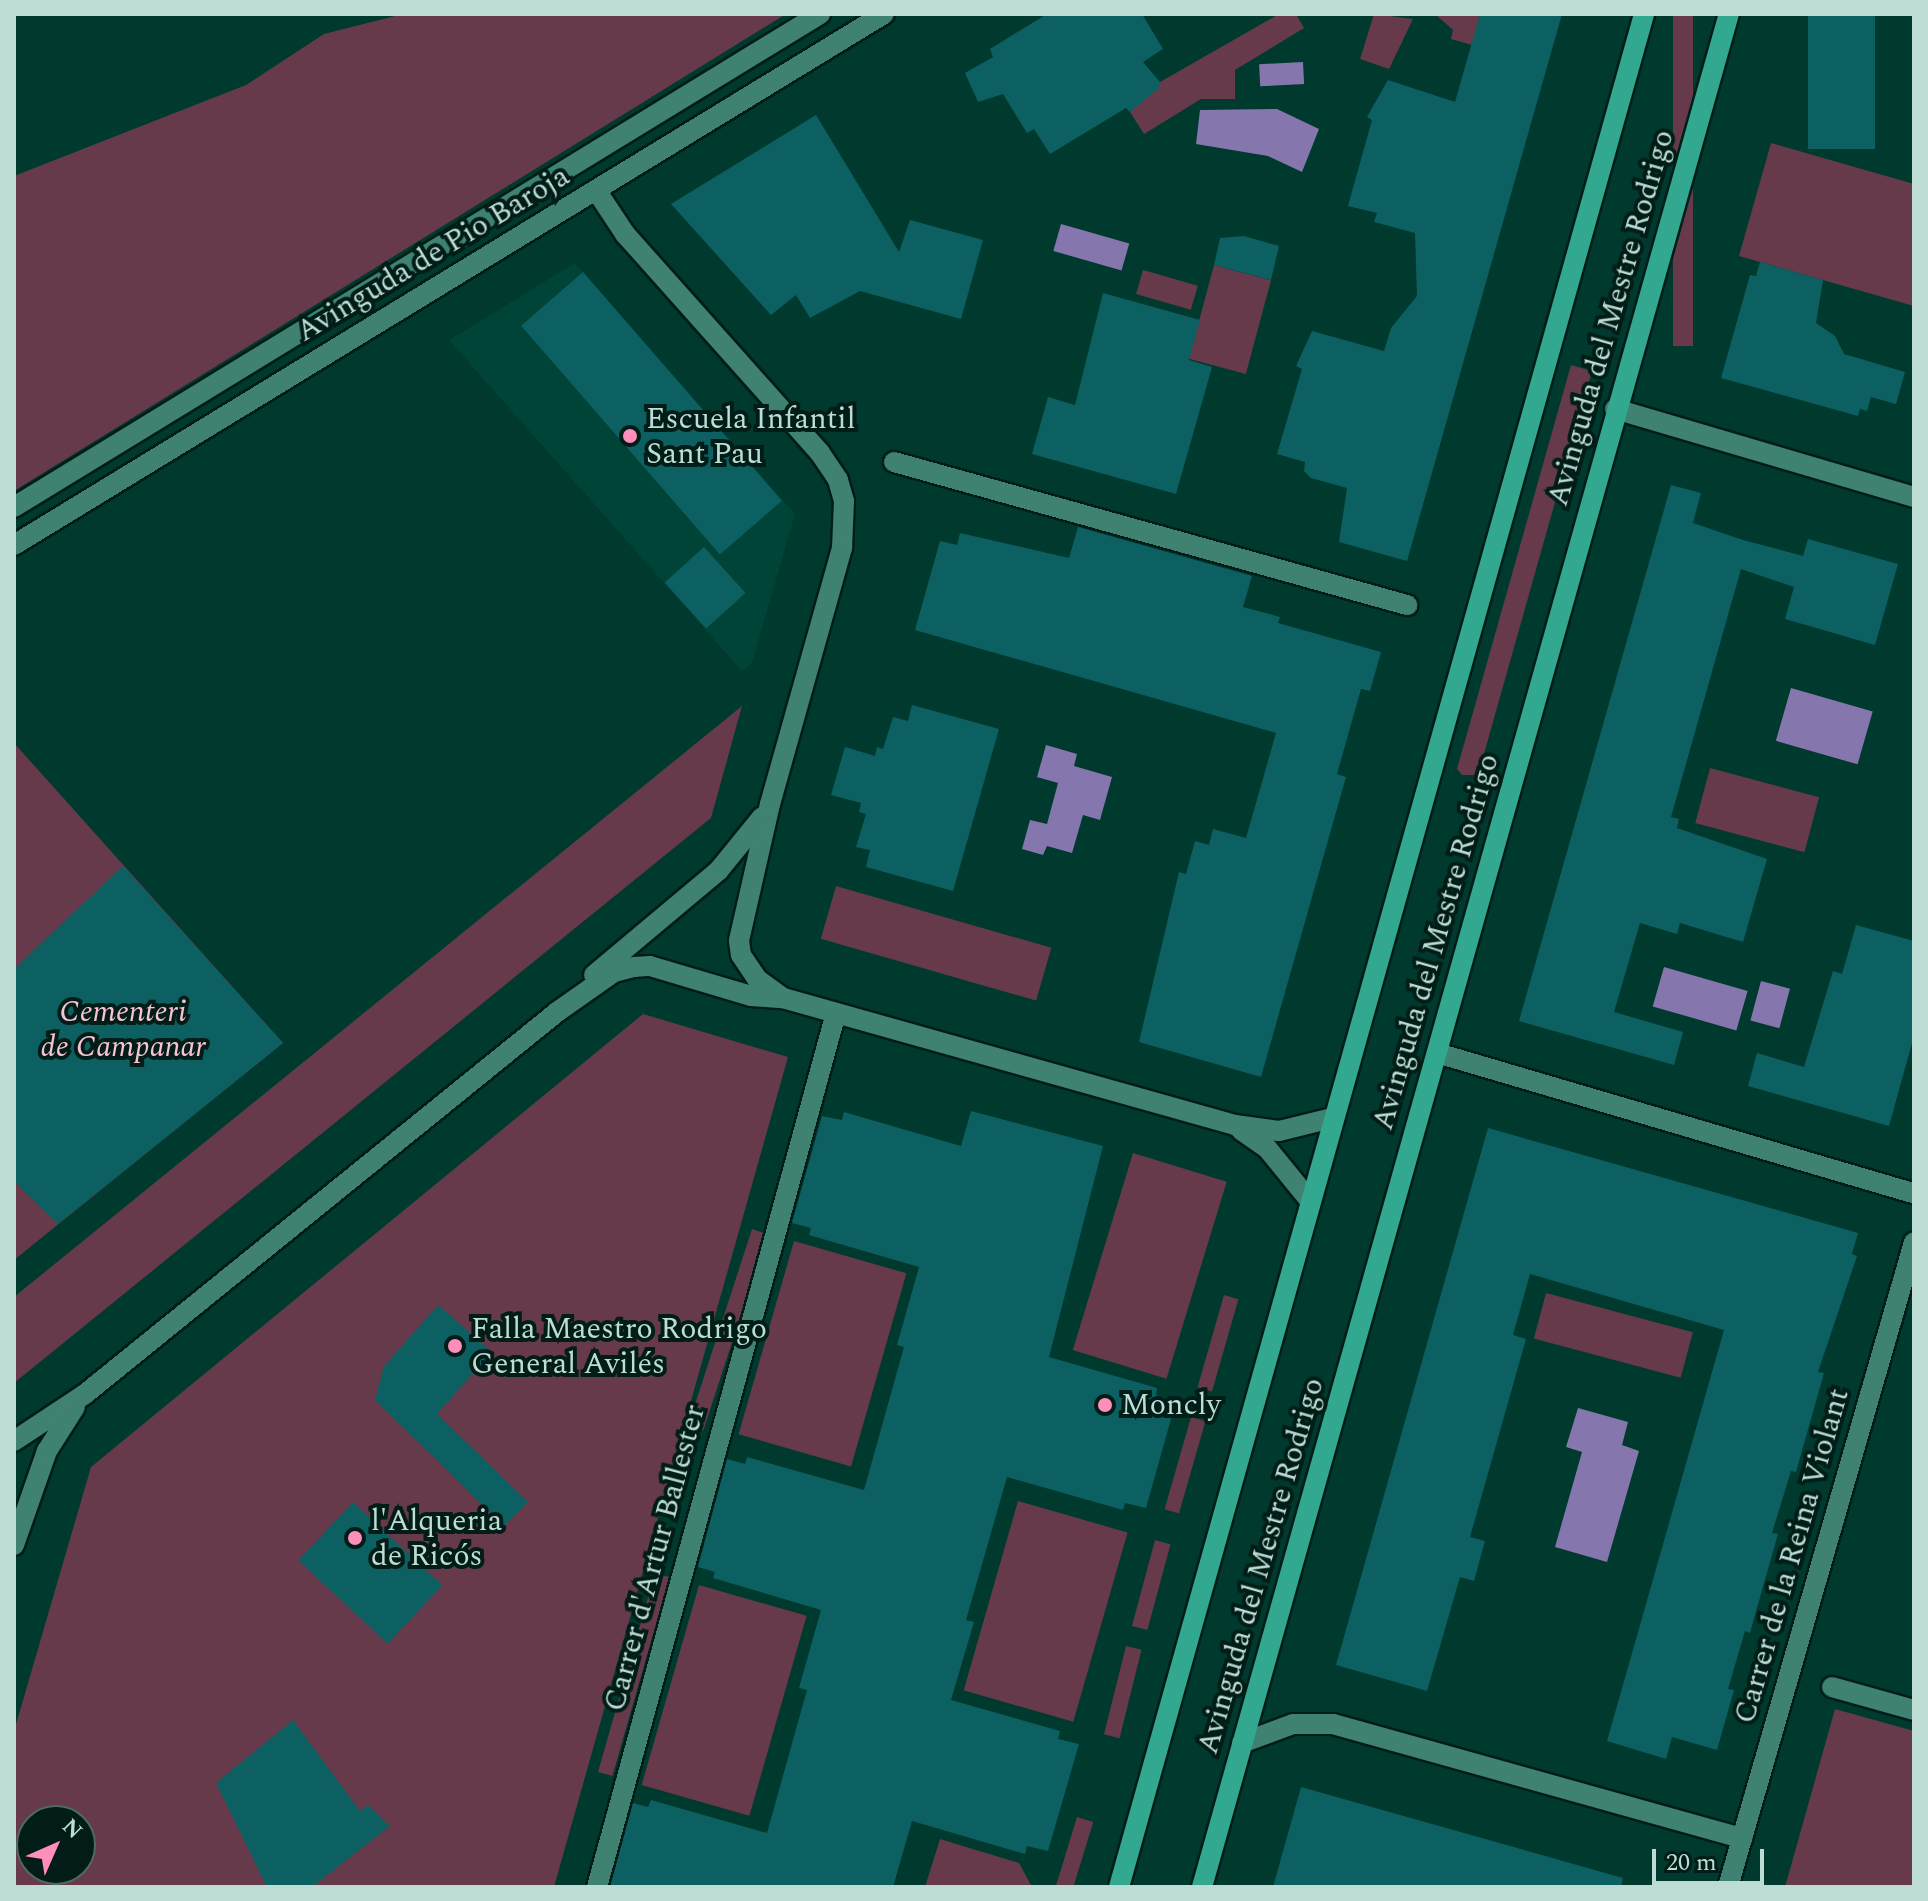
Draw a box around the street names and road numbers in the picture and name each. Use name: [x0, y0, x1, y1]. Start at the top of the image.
street label: Avinguda del Mestre Rodrigo: [1540, 126, 1682, 510]
street label: Avinguda de Pio Baroja: [290, 158, 576, 350]
street label: Avinguda del Mestre Rodrigo: [1365, 750, 1507, 1134]
street label: Avinguda del Mestre Rodrigo: [1190, 1374, 1332, 1758]
street label: Carrer de la Reina Violant: [1727, 1384, 1857, 1728]
street label: Carrer d'Artur Ballester: [597, 1401, 713, 1715]

